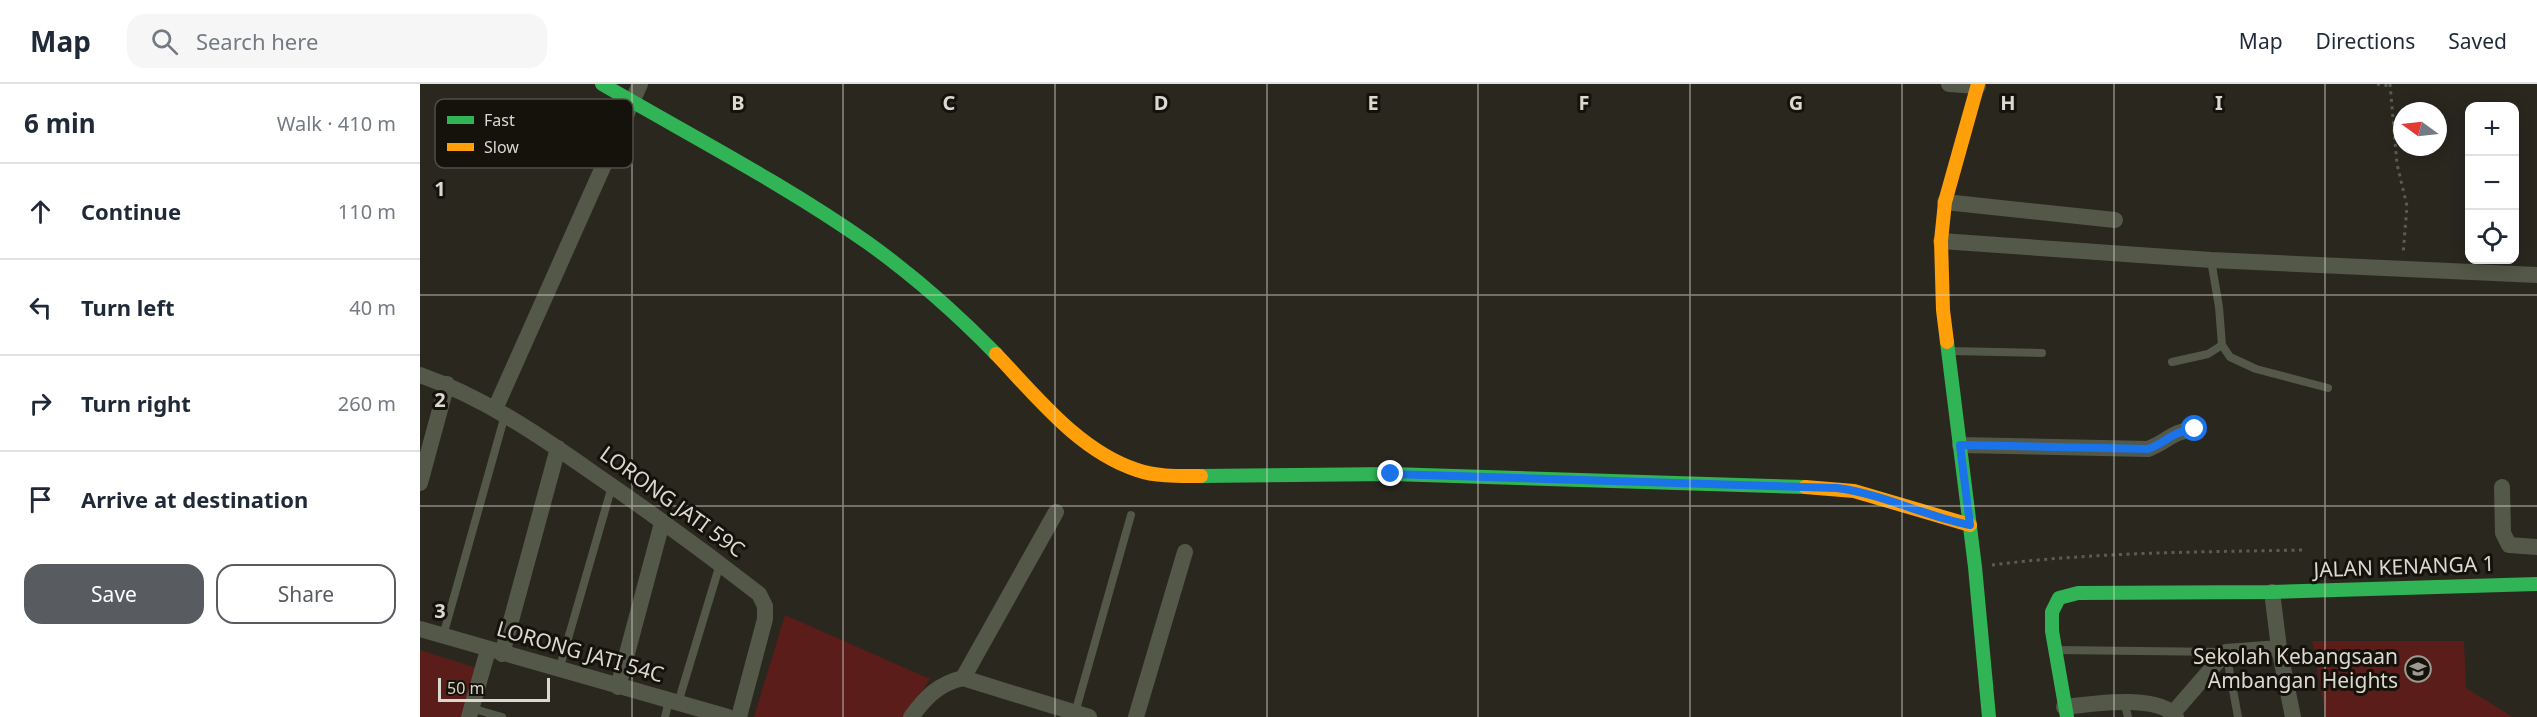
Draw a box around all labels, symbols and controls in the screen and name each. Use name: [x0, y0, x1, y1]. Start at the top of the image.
search box: [127, 14, 547, 68]
text: Map: [30, 22, 91, 60]
icon: search: [148, 25, 181, 58]
text: Search here: [196, 26, 318, 56]
text: Map: [2239, 27, 2283, 55]
text: Directions: [2316, 27, 2415, 55]
text: Saved: [2448, 27, 2507, 55]
text: B: [731, 89, 745, 116]
text: C: [943, 89, 956, 116]
text: D: [1154, 89, 1168, 116]
text: E: [1367, 89, 1379, 116]
text: F: [1579, 89, 1589, 116]
text: G: [1789, 89, 1803, 116]
text: H: [2000, 89, 2016, 116]
text: I: [2215, 89, 2223, 116]
legend: [435, 99, 633, 168]
north arrow: [2393, 102, 2447, 156]
map controls: [2465, 102, 2519, 264]
button: +: [2465, 102, 2519, 156]
text: 6 min: [24, 105, 96, 141]
text: Fast: [484, 109, 515, 131]
text: Walk · 410 m: [277, 110, 396, 137]
text: Slow: [484, 136, 519, 158]
button: −: [2465, 156, 2519, 210]
text: 1: [434, 175, 446, 202]
icon: ahead: [24, 195, 57, 228]
text: Continue: [81, 196, 181, 226]
text: 110 m: [338, 198, 396, 225]
button: locate: [2465, 210, 2519, 264]
icon: left: [24, 291, 57, 324]
text: Turn left: [81, 292, 175, 322]
text: 40 m: [349, 294, 396, 321]
text: 2: [434, 386, 446, 413]
icon: right: [24, 387, 57, 420]
text: Turn right: [81, 388, 191, 418]
text: 260 m: [338, 390, 396, 417]
route start: [2181, 415, 2207, 441]
street label: LORONG JATI 59C: [595, 439, 751, 563]
route end: [1377, 460, 1403, 486]
icon: arrive: [24, 483, 57, 516]
text: Arrive at destination: [81, 484, 308, 514]
street label: JALAN KENANGA 1: [2311, 549, 2495, 583]
button: Save: [24, 564, 204, 624]
button: Share: [216, 564, 396, 624]
text: 3: [434, 597, 446, 624]
street label: LORONG JATI 54C: [494, 614, 667, 688]
place label: Sekolah Kebangsaan Ambangan Heights: [2193, 642, 2398, 694]
school or university icon: Sekolah Kebangsaan Ambangan Heights: [2403, 654, 2433, 684]
scale bar: [438, 675, 550, 702]
text: 50 m: [447, 677, 484, 699]

